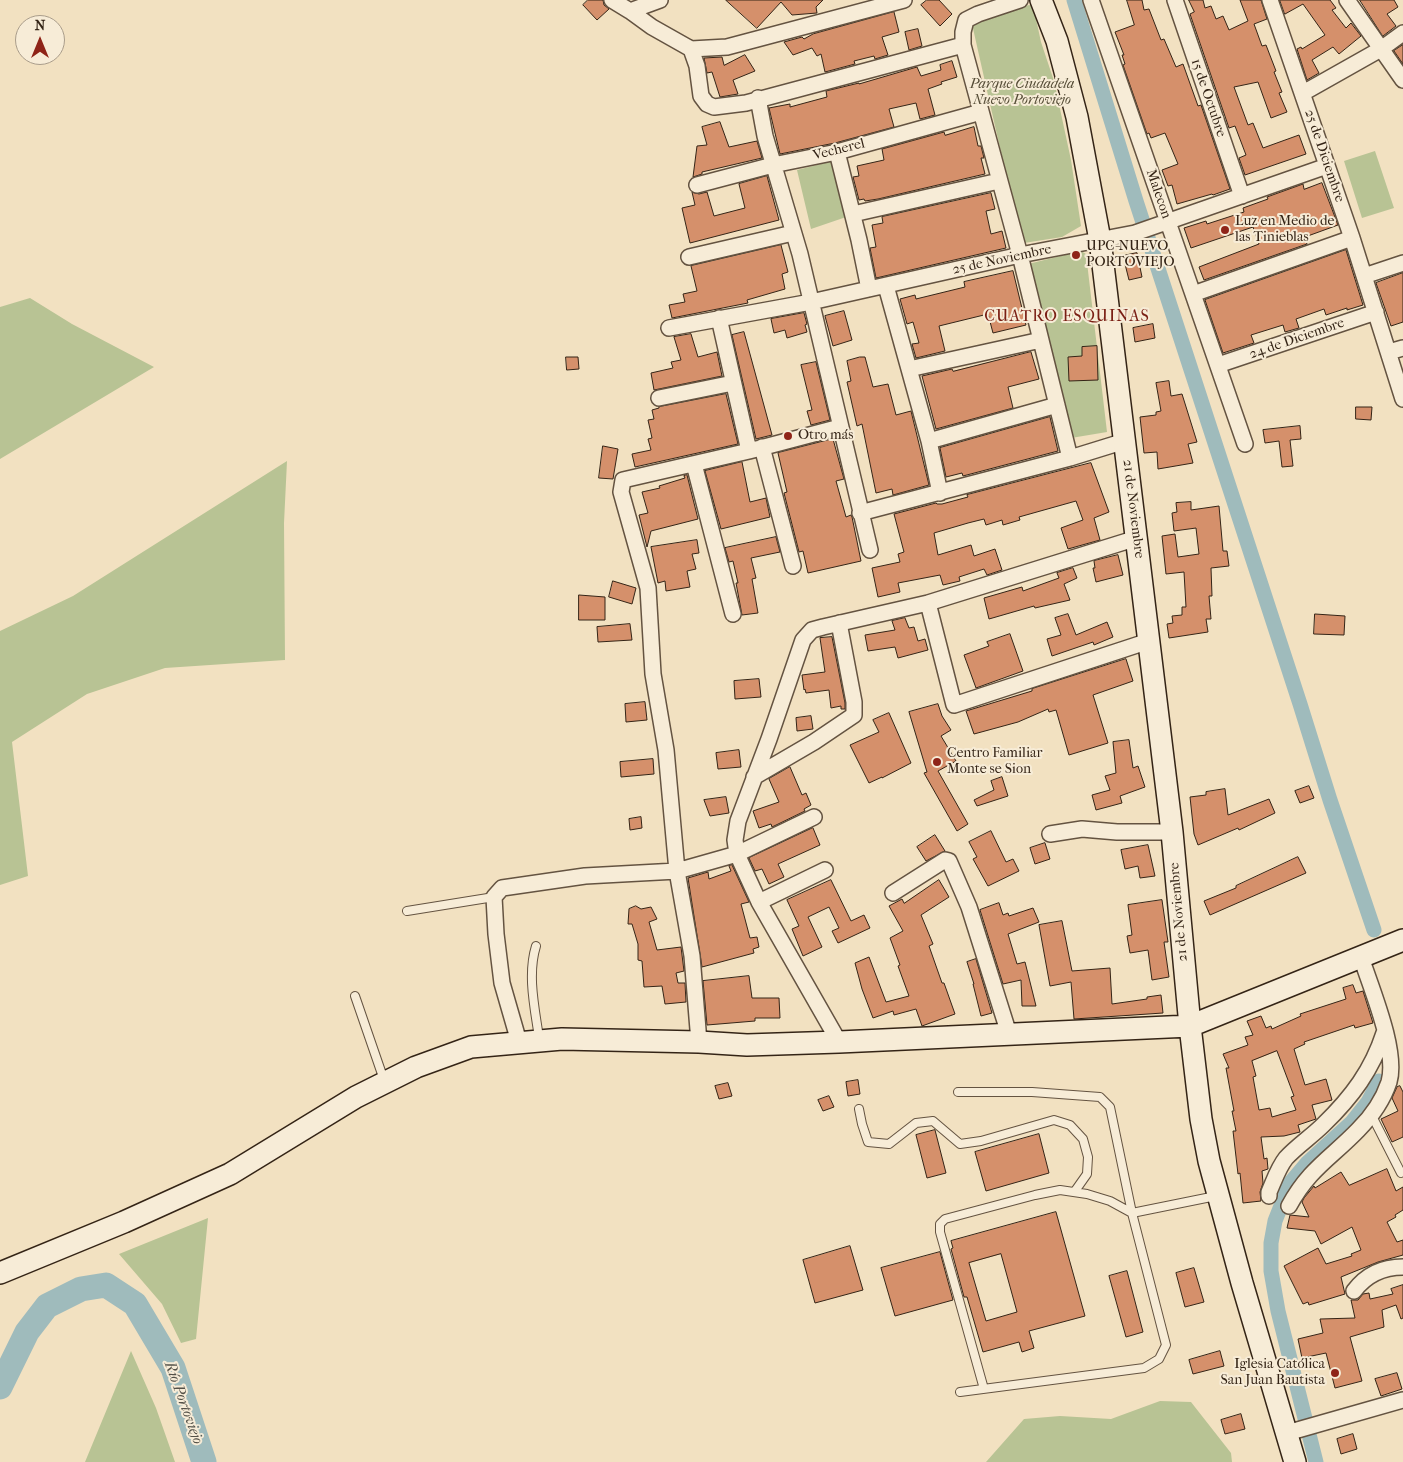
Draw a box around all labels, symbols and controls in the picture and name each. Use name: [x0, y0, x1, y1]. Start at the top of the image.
north arrow: [15, 15, 65, 65]
text: N: [35, 17, 45, 34]
street label: 15 de Octubre: [1187, 57, 1229, 139]
park label: Parque Ciudadela Nuevo Portoviejo: [970, 77, 1074, 110]
street label: 25 de Diciembre: [1300, 107, 1348, 205]
street label: Vecherel: [811, 135, 867, 165]
street label: Malecon: [1142, 167, 1174, 221]
place label: Luz en Medio de las Tinieblas: [1235, 214, 1334, 246]
marker: Luz en Medio de las Tinieblas: [1219, 224, 1231, 236]
place label: UPC-NUEVO PORTOVIEJO: [1086, 239, 1175, 272]
street label: 25 de Noviembre: [951, 241, 1053, 279]
marker: UPC-NUEVO PORTOVIEJO: [1070, 249, 1082, 261]
district label: CUATRO ESQUINAS: [982, 307, 1152, 327]
street label: 24 de Diciembre: [1247, 315, 1347, 363]
place label: Otro más: [798, 428, 853, 444]
marker: Otro más: [782, 430, 794, 442]
street label: 21 de Noviembre: [1119, 459, 1147, 559]
place label: Centro Familiar Monte se Sion: [947, 746, 1042, 779]
marker: Centro Familiar Monte se Sion: [931, 756, 943, 768]
street label: 21 de Noviembre: [1166, 862, 1192, 962]
place label: Iglesia Católica San Juan Bautista: [1220, 1357, 1325, 1390]
water label: Río Portoviejo: [160, 1359, 206, 1447]
marker: Iglesia Católica San Juan Bautista: [1329, 1367, 1341, 1379]

